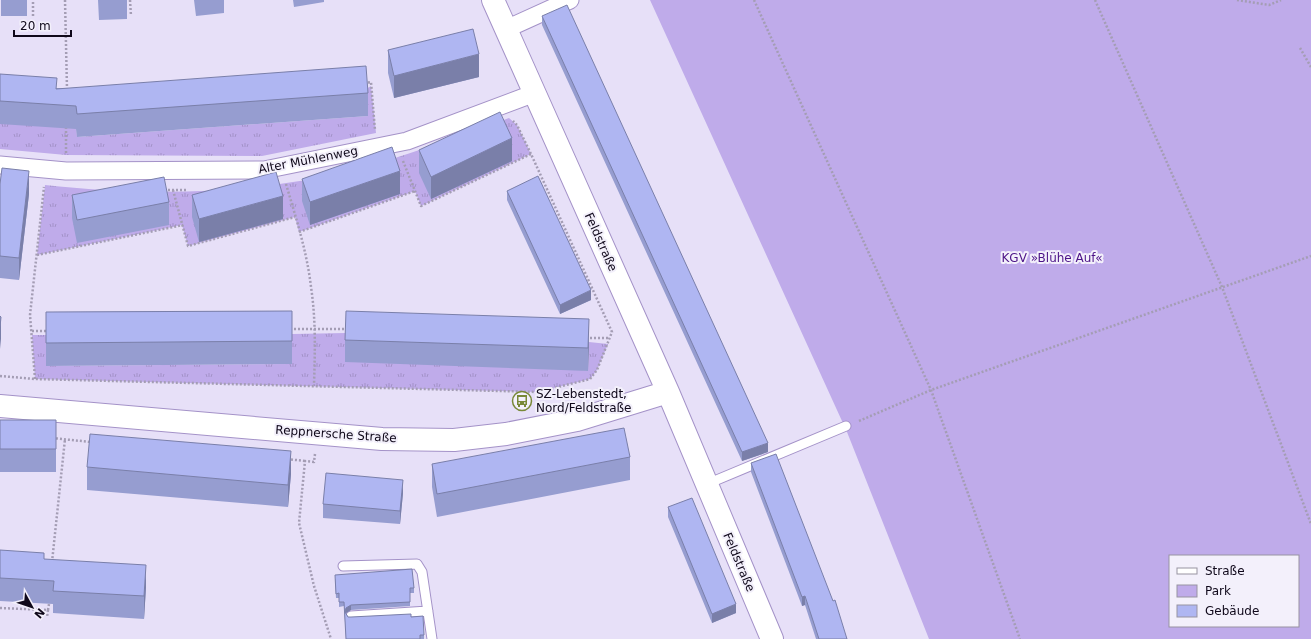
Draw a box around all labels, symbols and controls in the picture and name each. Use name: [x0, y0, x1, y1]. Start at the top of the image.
scale bar: [14, 12, 71, 38]
text: 20 m: [20, 19, 51, 33]
street label: Alter Mühlenweg: [257, 143, 359, 177]
street label: Feldstraße: [582, 210, 620, 274]
park label: KGV »Blühe Auf«: [1001, 251, 1103, 265]
place label: SZ-Lebenstedt, Nord/Feldstraße: [536, 387, 631, 415]
bus stop icon: SZ-Lebenstedt, Nord/Feldstraße: [511, 390, 533, 412]
street label: Reppnersche Straße: [275, 423, 397, 445]
street label: Feldstraße: [720, 530, 758, 594]
legend: [1169, 555, 1299, 627]
text: Straße: [1205, 564, 1245, 578]
text: Park: [1205, 584, 1231, 598]
north arrow: [12, 587, 52, 627]
text: Gebäude: [1205, 604, 1259, 618]
text: N: [31, 605, 47, 621]

